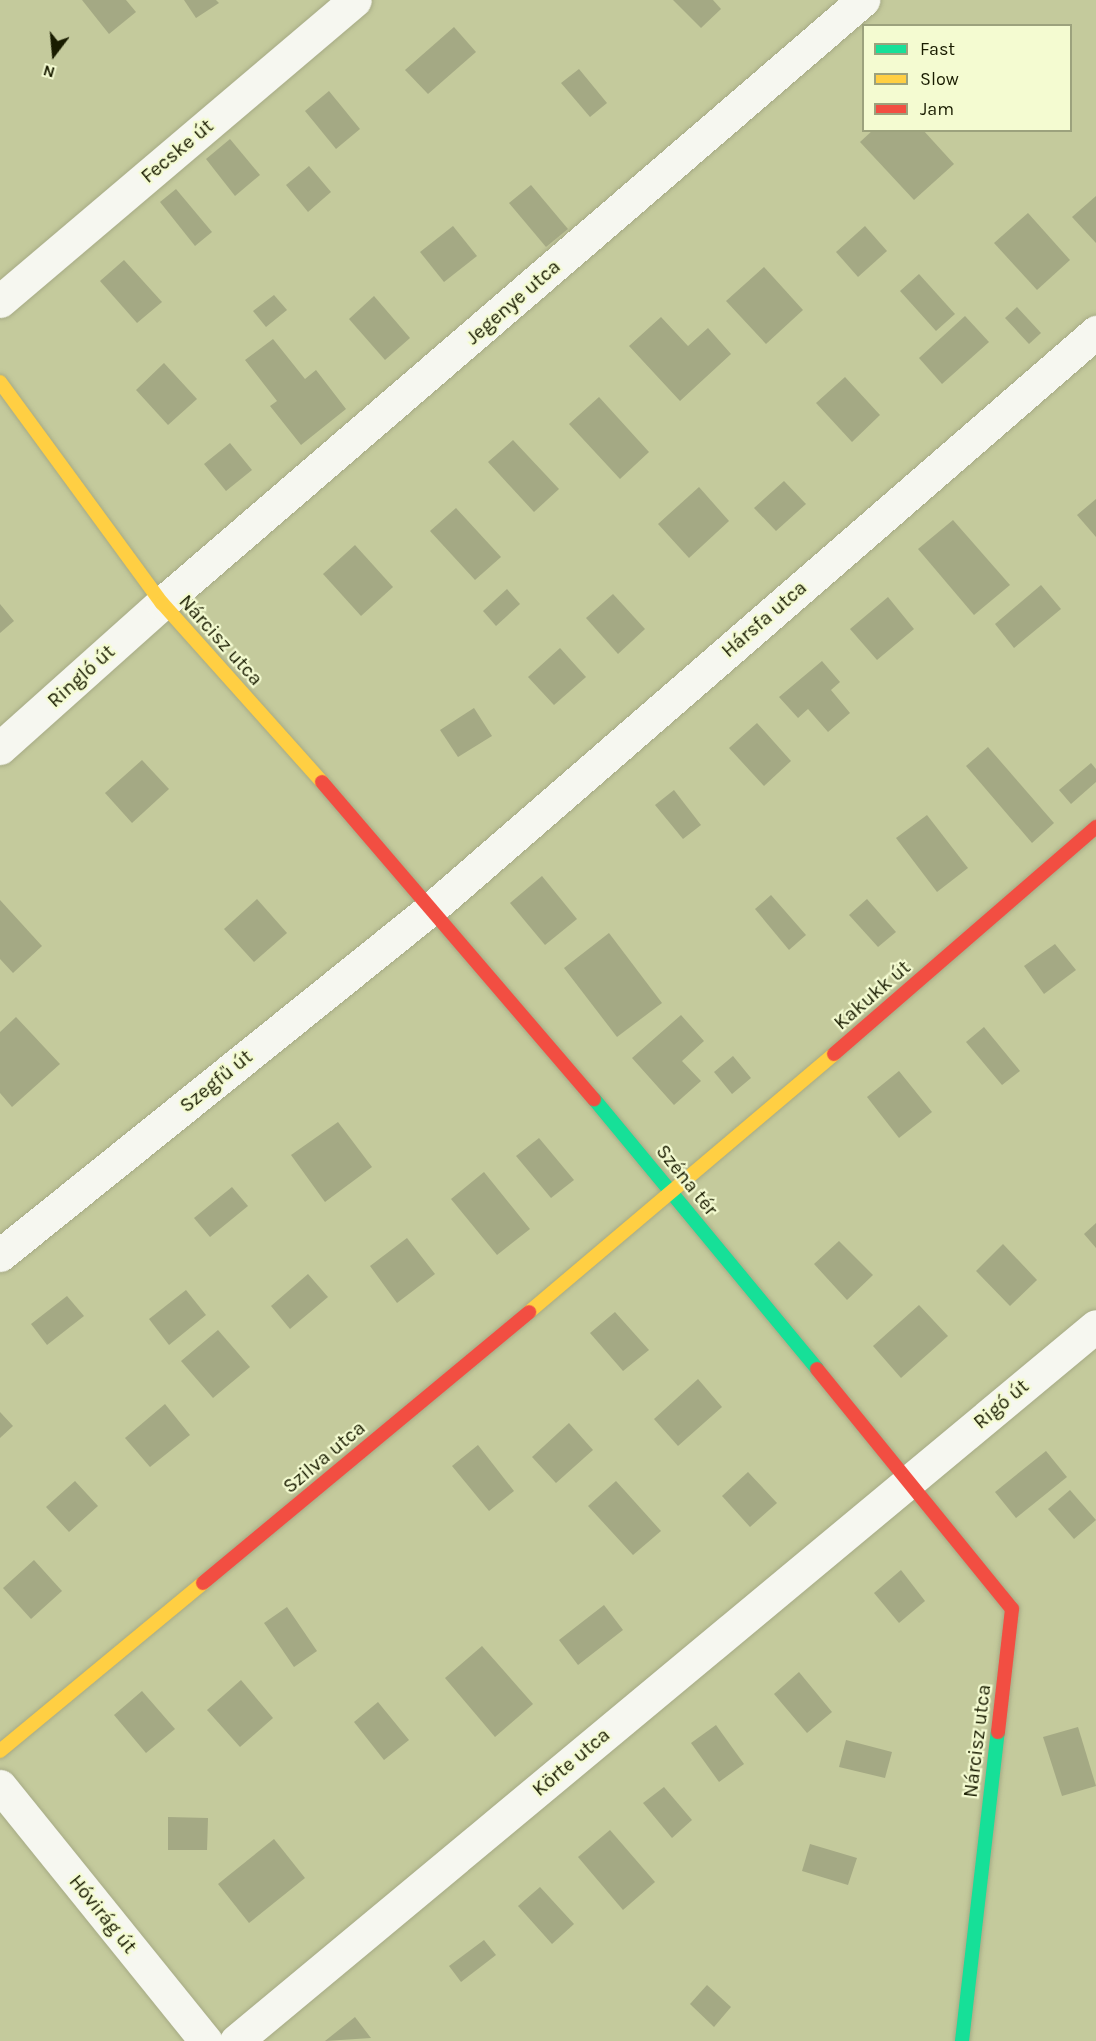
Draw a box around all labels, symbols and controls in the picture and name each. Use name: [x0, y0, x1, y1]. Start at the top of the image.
north arrow: [24, 24, 84, 84]
legend: [862, 24, 1072, 132]
text: Fast: [920, 38, 955, 60]
text: N: [41, 61, 57, 83]
text: Slow: [920, 68, 959, 90]
text: Jam: [920, 98, 954, 120]
street label: Fecske út: [136, 114, 218, 188]
street label: Jegenye utca: [461, 254, 565, 350]
street label: Hársfa utca: [716, 575, 812, 663]
street label: Nárcisz utca: [174, 590, 268, 690]
street label: Ringló út: [42, 639, 120, 713]
street label: Kakukk út: [829, 955, 915, 1035]
street label: Szegfű út: [175, 1044, 257, 1118]
street label: Széna tér: [651, 1140, 723, 1220]
street label: Rigó út: [968, 1374, 1034, 1434]
street label: Szilva utca: [278, 1416, 370, 1498]
street label: Nárcisz utca: [958, 1683, 996, 1799]
street label: Körte utca: [527, 1723, 615, 1801]
street label: Hóvirág út: [64, 1870, 142, 1958]

